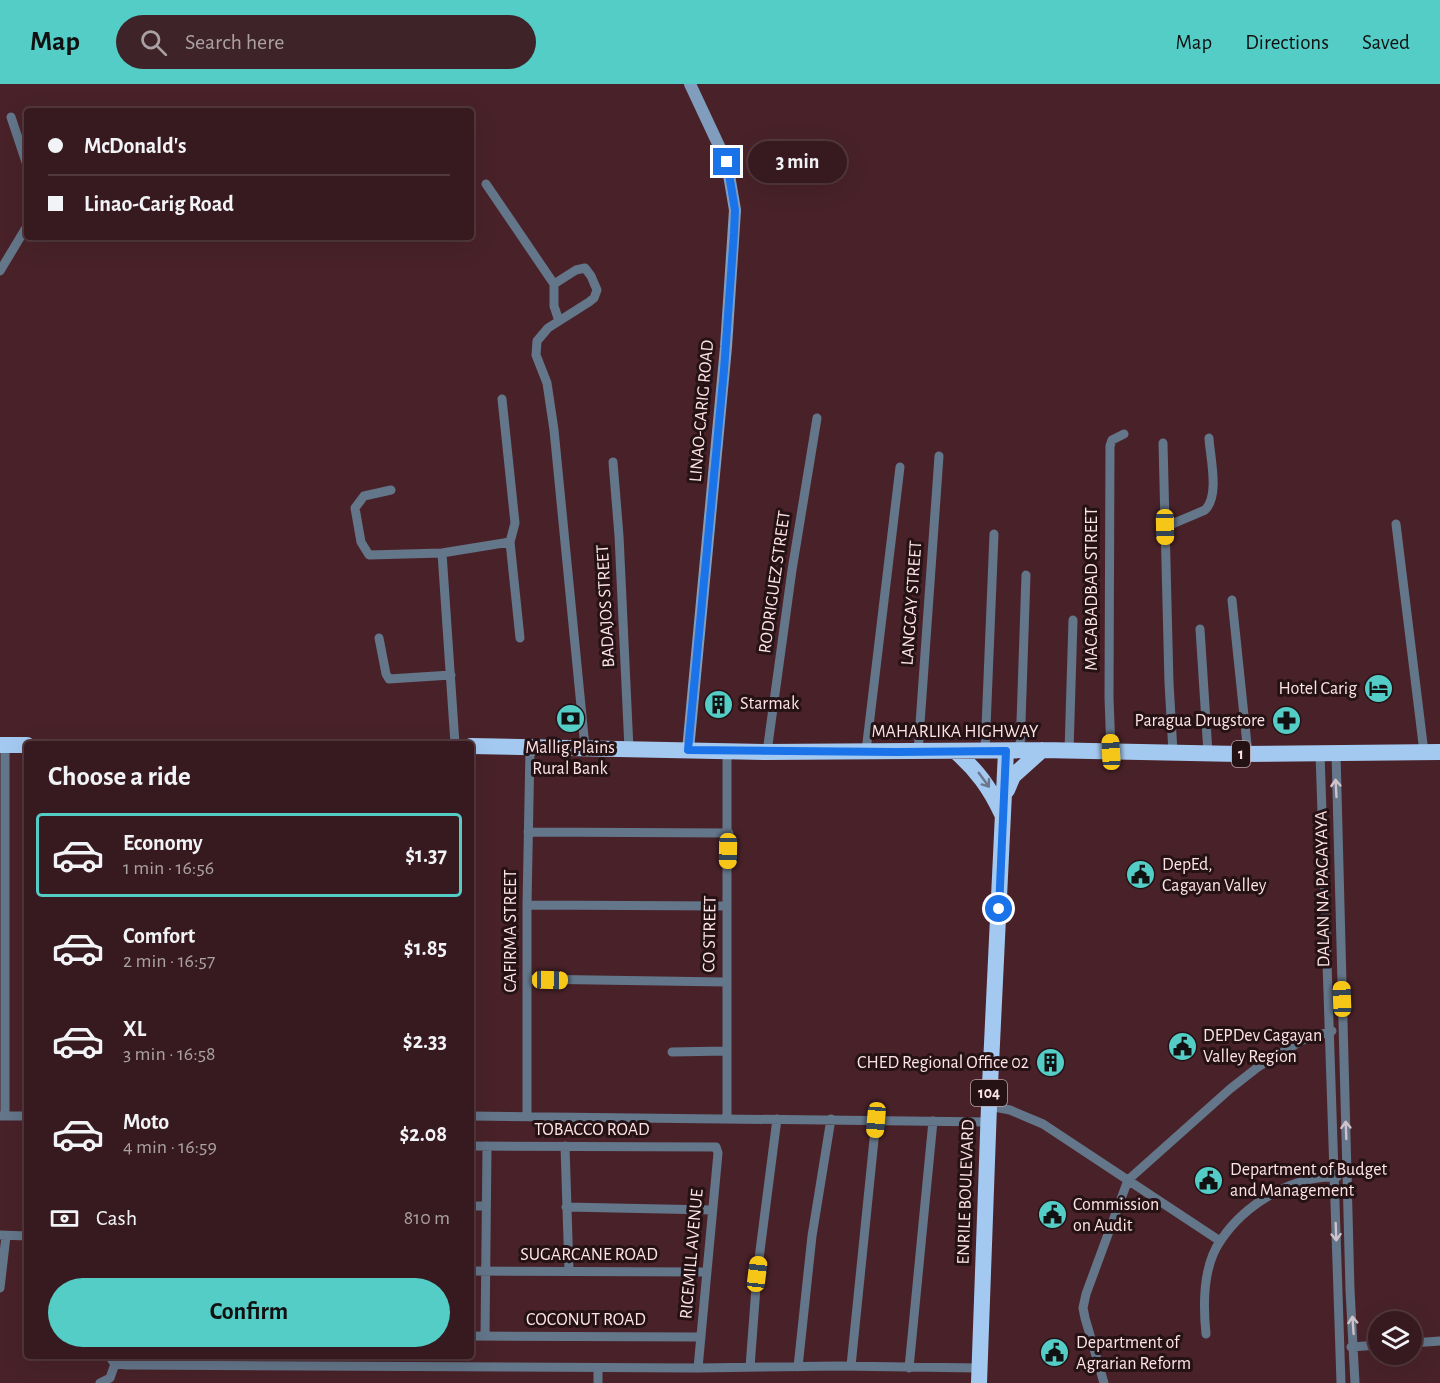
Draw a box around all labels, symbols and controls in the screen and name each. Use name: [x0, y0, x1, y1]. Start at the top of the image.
search box: [116, 15, 536, 69]
icon: search: [137, 26, 170, 59]
text: Map: [30, 28, 80, 56]
text: Search here: [185, 31, 284, 53]
text: Map: [1176, 32, 1212, 53]
text: Directions: [1245, 32, 1329, 53]
text: Saved: [1362, 32, 1410, 53]
text: McDonald's: [84, 135, 186, 157]
callout: 3 min: [748, 141, 847, 183]
route end: [713, 148, 740, 175]
text: 3 min: [776, 152, 819, 172]
text: Linao-Carig Road: [84, 193, 234, 215]
street label: LINAO-CARIG ROAD: [687, 339, 717, 483]
street label: MACABADBAD STREET: [1083, 507, 1101, 671]
street label: RODRIGUEZ STREET: [756, 509, 794, 654]
car: [1156, 509, 1174, 545]
street label: LANGCAY STREET: [899, 540, 925, 666]
street label: BADAJOS STREET: [594, 544, 618, 668]
hotel icon: Hotel Carig: [1362, 673, 1394, 705]
place label: Hotel Carig: [1279, 680, 1357, 698]
building icon: Starmak: [703, 688, 735, 720]
place label: Starmak: [740, 695, 800, 713]
bank icon: Mallig Plains Rural Bank: [554, 703, 586, 735]
pharmacy icon: Paragua Drugstore: [1270, 705, 1302, 737]
place label: Paragua Drugstore: [1135, 712, 1265, 730]
street label: MAHARLIKA HIGHWAY: [871, 723, 1039, 741]
car: [1101, 734, 1121, 770]
place label: Mallig Plains Rural Bank: [525, 739, 615, 778]
road number: 1: [1232, 741, 1250, 767]
text: Choose a ride: [48, 763, 191, 790]
one-way arrow: [978, 772, 990, 788]
one-way arrow: [1331, 778, 1342, 798]
street label: DALAN NA PAGAYAYA: [1313, 810, 1333, 968]
icon: car: [51, 828, 105, 882]
text: Economy: [123, 832, 203, 854]
car: [719, 833, 737, 869]
text: $1.37: [405, 844, 447, 866]
place label: DepEd, Cagayan Valley: [1162, 856, 1267, 895]
text: 1 min · 16:56: [123, 858, 214, 878]
public building icon: DepEd, Cagayan Valley: [1125, 859, 1157, 891]
street label: CAFIRMA STREET: [502, 869, 520, 993]
street label: CO STREET: [700, 895, 720, 973]
route start: [985, 895, 1012, 922]
icon: car: [51, 921, 105, 975]
text: Comfort: [123, 925, 195, 947]
text: $1.85: [404, 937, 447, 959]
text: 2 min · 16:57: [123, 951, 215, 971]
car: [532, 971, 568, 989]
car: [1332, 981, 1352, 1017]
icon: car: [51, 1014, 105, 1068]
text: XL: [123, 1018, 146, 1040]
place label: DEPDev Cagayan Valley Region: [1203, 1027, 1322, 1066]
text: $2.33: [403, 1030, 447, 1052]
public building icon: DEPDev Cagayan Valley Region: [1166, 1030, 1198, 1062]
text: 3 min · 16:58: [123, 1044, 216, 1064]
building icon: CHED Regional Office 02: [1034, 1047, 1066, 1079]
place label: CHED Regional Office 02: [857, 1054, 1029, 1072]
road number: 104: [971, 1080, 1007, 1106]
car: [865, 1101, 887, 1139]
icon: car: [51, 1107, 105, 1161]
text: Moto: [123, 1111, 169, 1133]
street label: ENRILE BOULEVARD: [954, 1119, 978, 1265]
one-way arrow: [1340, 1120, 1352, 1140]
street label: TOBACCO ROAD: [534, 1121, 650, 1139]
text: $2.08: [399, 1123, 447, 1145]
text: 4 min · 16:59: [123, 1137, 217, 1157]
place label: Department of Budget and Management: [1230, 1161, 1388, 1200]
public building icon: Department of Budget and Management: [1193, 1164, 1225, 1196]
street label: RICEMILL AVENUE: [677, 1188, 707, 1320]
place label: Commission on Audit: [1073, 1196, 1159, 1235]
public building icon: Commission on Audit: [1036, 1199, 1068, 1231]
icon: cash: [48, 1202, 81, 1235]
text: Cash: [96, 1207, 137, 1229]
text: 810 m: [404, 1208, 450, 1228]
one-way arrow: [1330, 1221, 1341, 1241]
street label: SUGARCANE ROAD: [520, 1246, 658, 1264]
car: [746, 1255, 768, 1293]
button: Confirm: [48, 1278, 450, 1347]
street label: COCONUT ROAD: [526, 1311, 646, 1329]
map controls: [1368, 1311, 1422, 1365]
button: layers: [1368, 1311, 1422, 1365]
one-way arrow: [1347, 1315, 1358, 1335]
place label: Department of Agrarian Reform: [1076, 1334, 1191, 1373]
public building icon: Department of Agrarian Reform: [1039, 1337, 1071, 1369]

